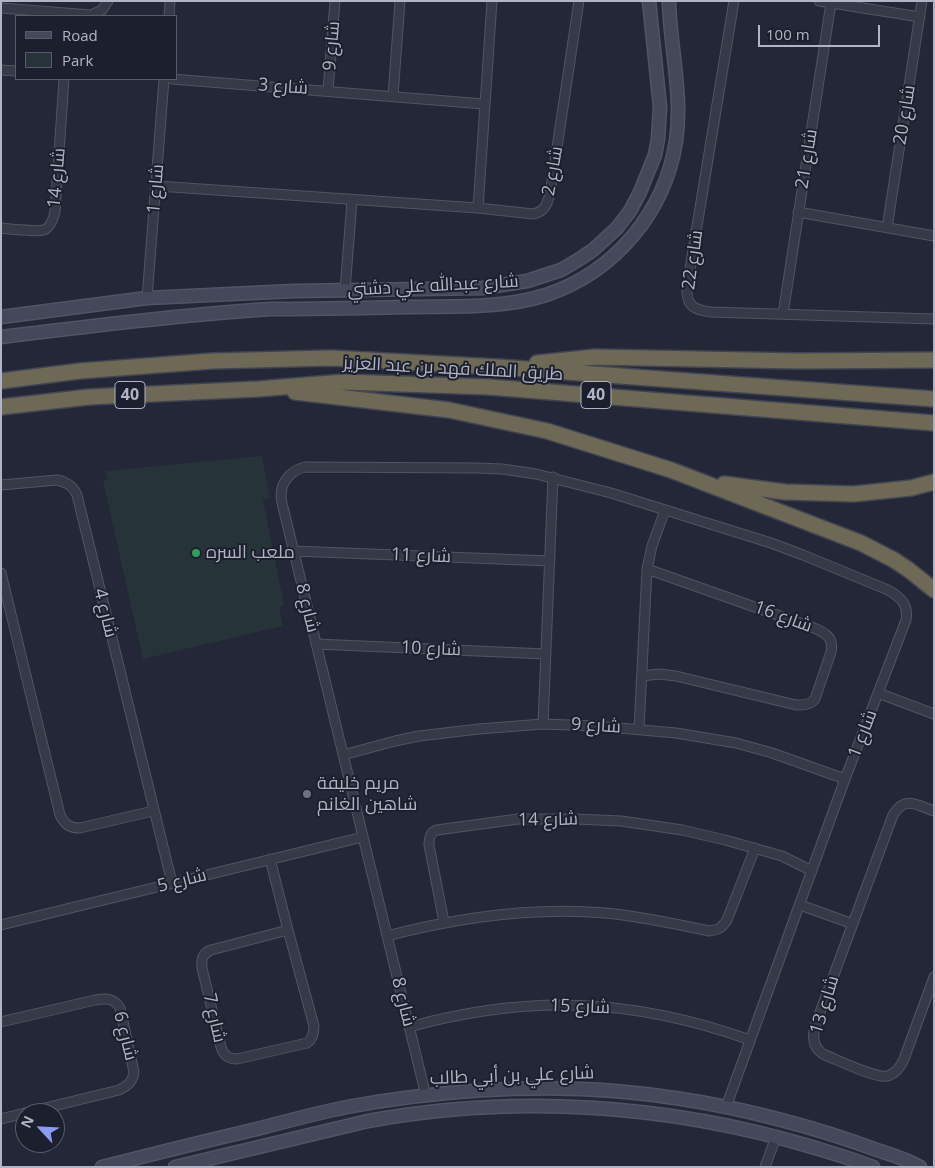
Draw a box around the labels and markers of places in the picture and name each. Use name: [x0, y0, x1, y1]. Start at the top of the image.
place label: ملعب السره: [206, 542, 295, 564]
marker: ملعب السره: [190, 547, 202, 559]
place label: مريم خليفة شاهين الغانم: [317, 773, 417, 816]
marker: مريم خليفة شاهين الغانم: [301, 788, 313, 800]

